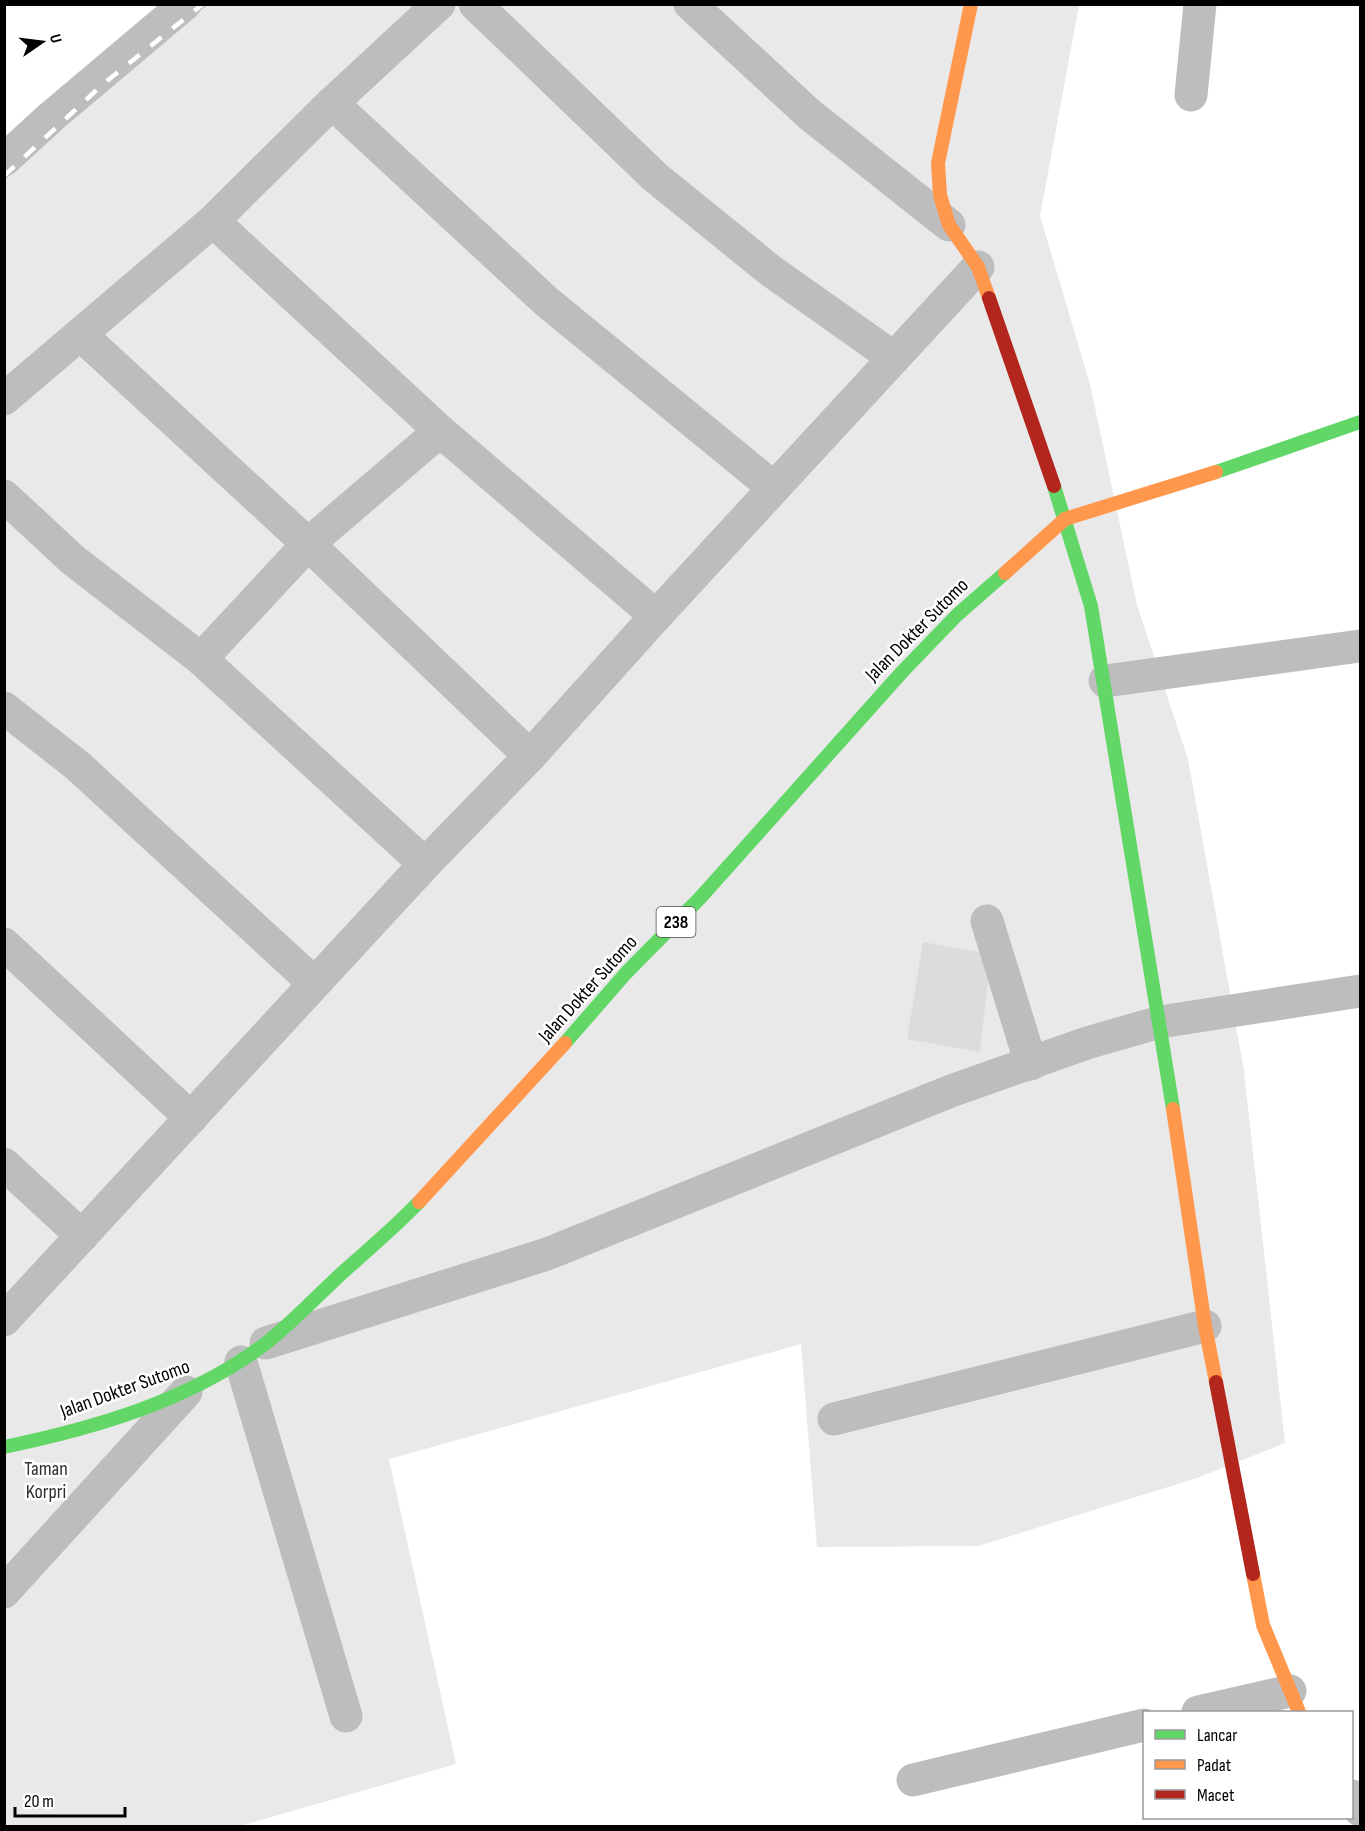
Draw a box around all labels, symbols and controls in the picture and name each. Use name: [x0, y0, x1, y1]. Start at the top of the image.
north arrow: [12, 12, 72, 72]
text: U: [45, 32, 65, 45]
street label: Jalan Dokter Sutomo: [860, 573, 974, 687]
road number: 238: [656, 907, 696, 937]
street label: Jalan Dokter Sutomo: [533, 930, 642, 1048]
street label: Jalan Dokter Sutomo: [56, 1354, 193, 1424]
park label: Taman Korpri: [24, 1457, 68, 1504]
legend: [1143, 1711, 1353, 1819]
text: Lancar: [1197, 1725, 1237, 1746]
text: Padat: [1197, 1755, 1232, 1776]
scale bar: [15, 1780, 124, 1818]
text: Macet: [1197, 1785, 1235, 1806]
text: 20 m: [24, 1791, 54, 1812]

